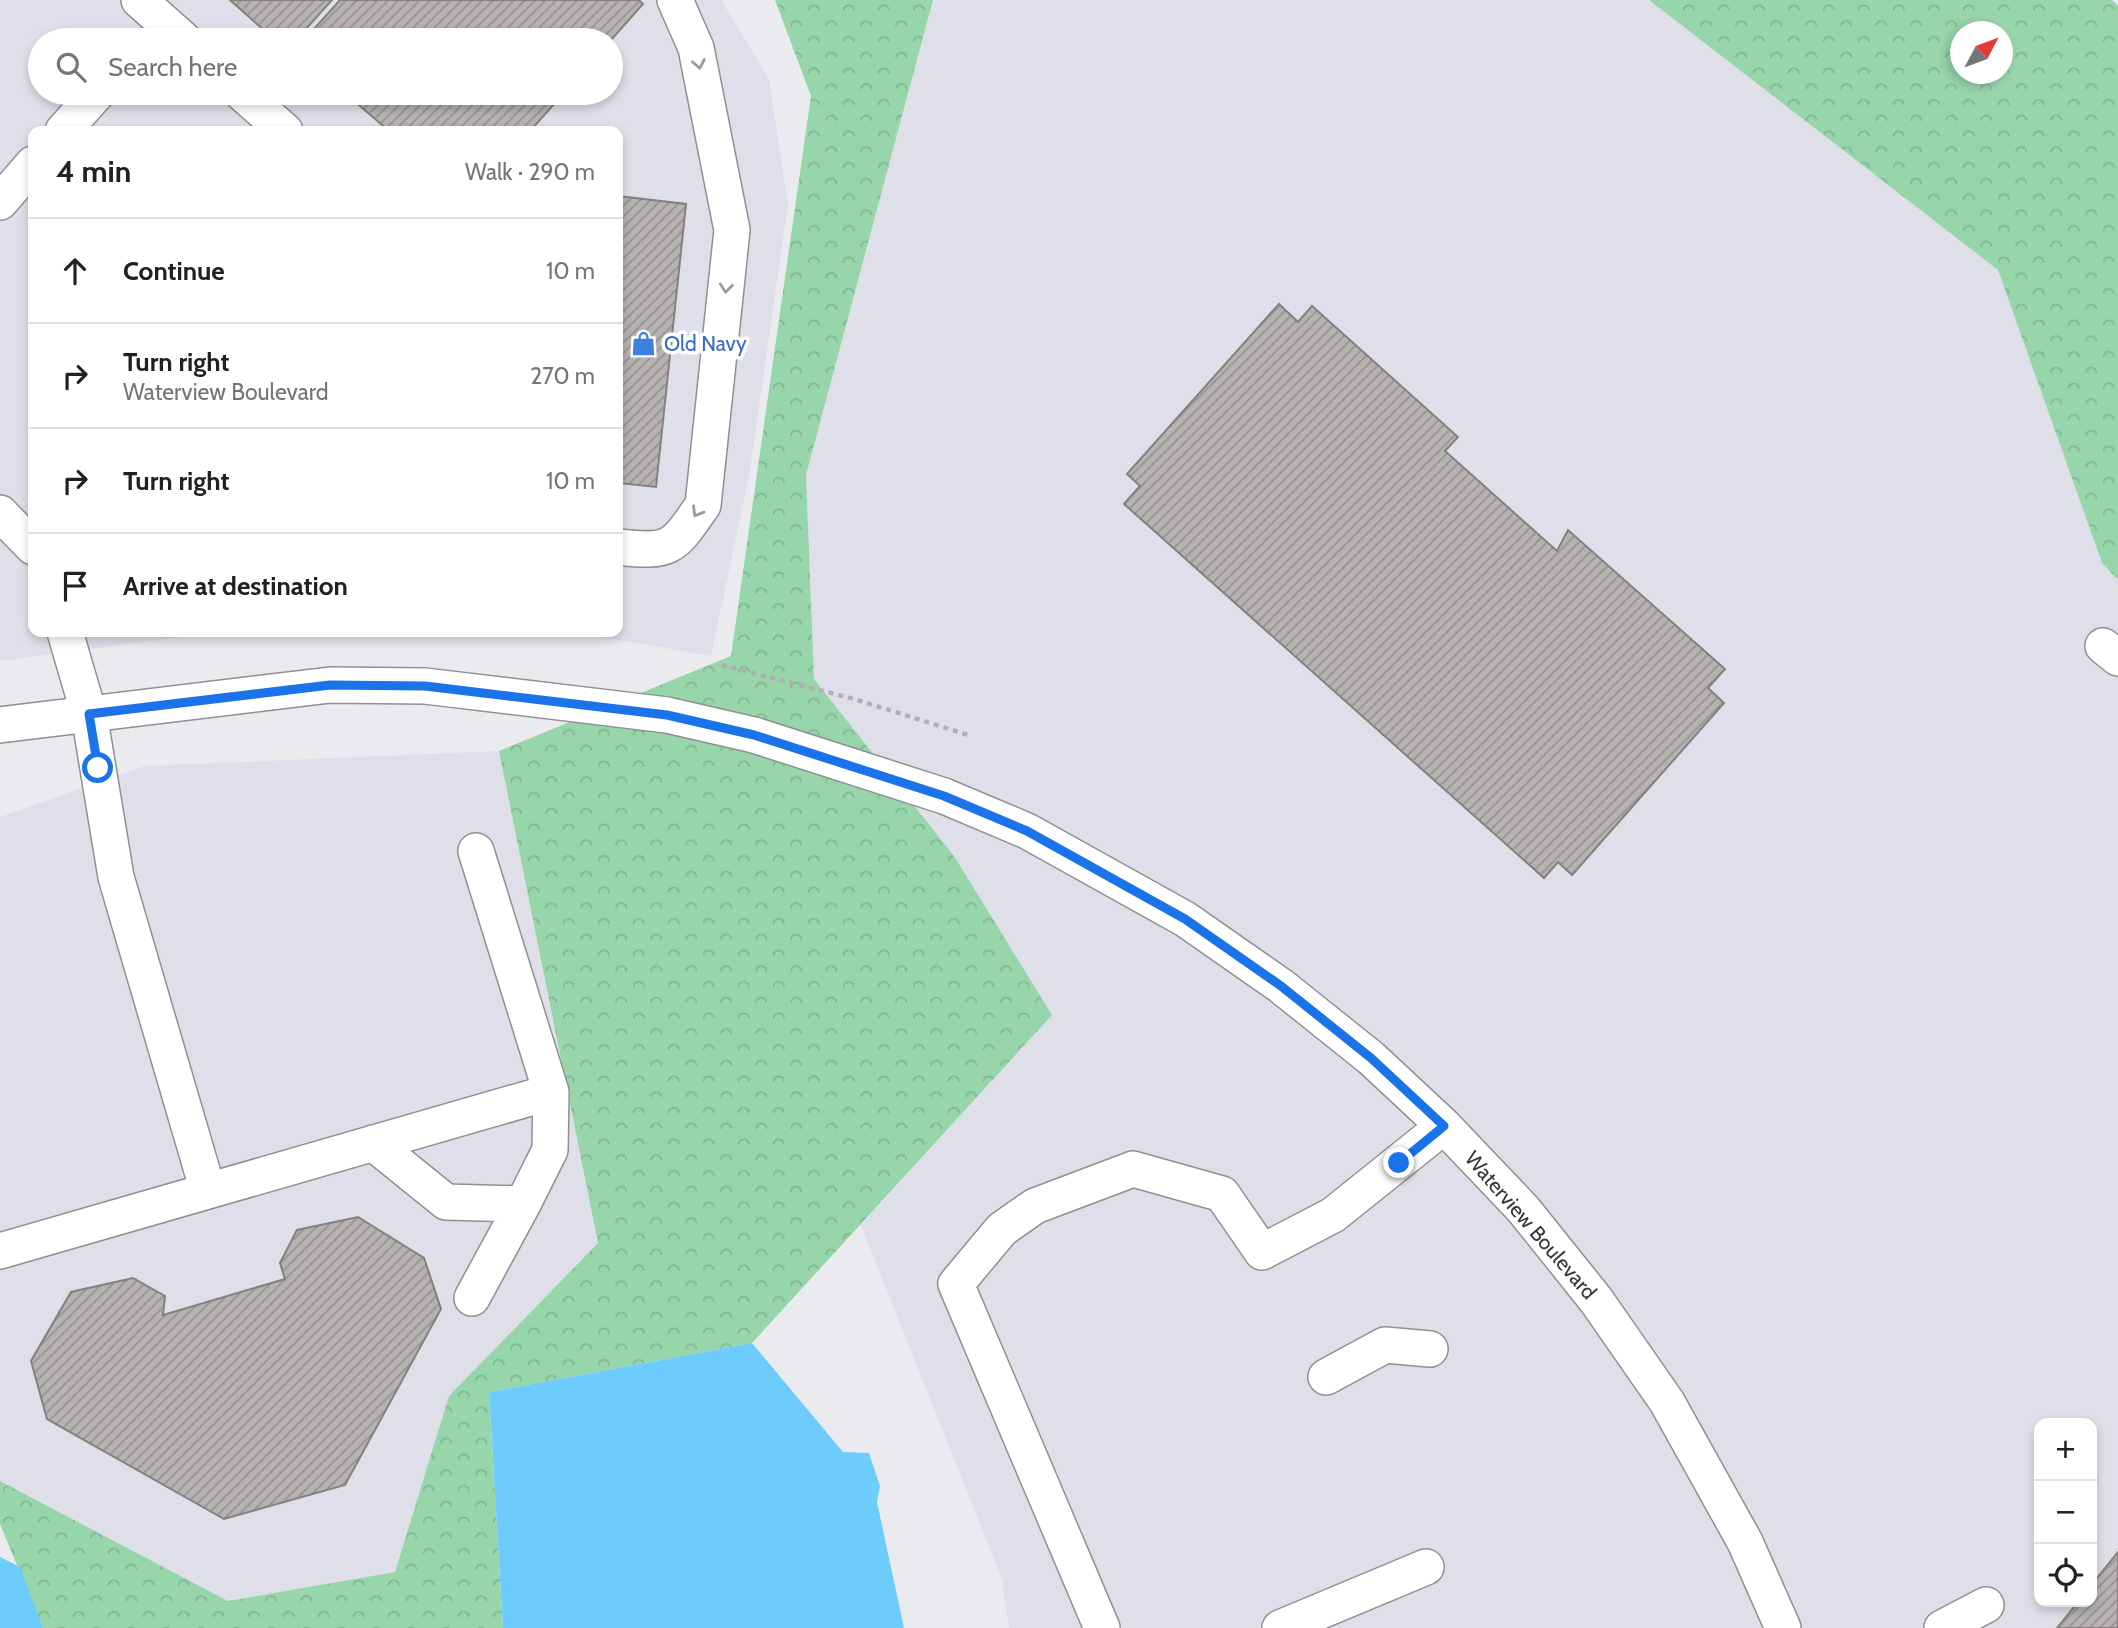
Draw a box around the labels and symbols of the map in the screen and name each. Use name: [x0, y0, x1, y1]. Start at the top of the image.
north arrow: [1950, 21, 2013, 84]
one-way arrow: [691, 58, 706, 70]
one-way arrow: [719, 282, 734, 293]
shop icon: Old Navy: [630, 329, 658, 357]
place label: Old Navy: [664, 331, 747, 356]
one-way arrow: [692, 504, 705, 517]
route start: [82, 752, 113, 783]
street label: Waterview Boulevard: [1460, 1146, 1602, 1304]
route end: [1383, 1147, 1414, 1178]

